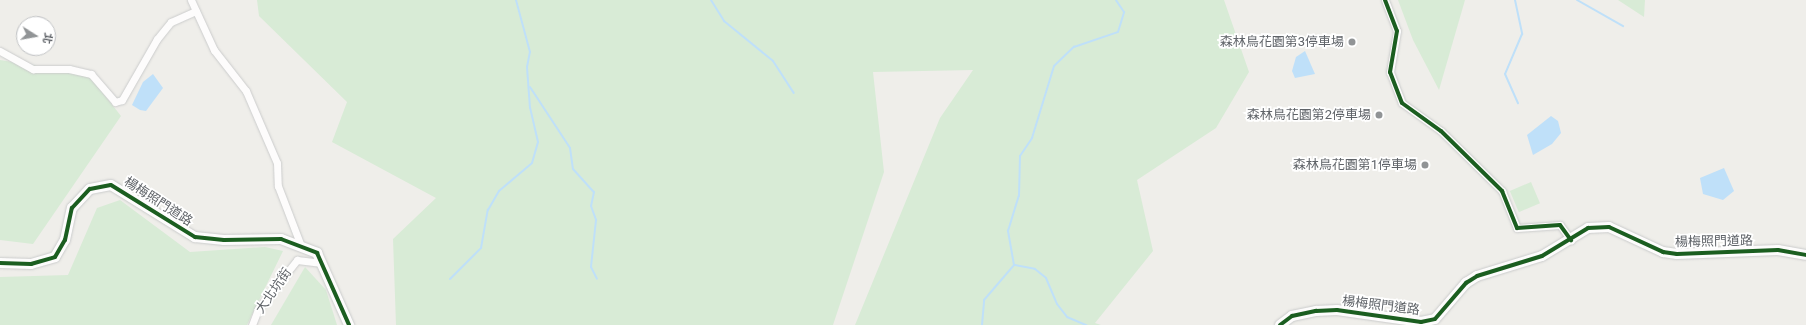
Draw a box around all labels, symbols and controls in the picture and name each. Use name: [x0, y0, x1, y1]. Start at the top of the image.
north arrow: [16, 16, 56, 56]
text: 北: [40, 32, 55, 45]
place label: 森林鳥花園第3停車場: [1220, 34, 1344, 50]
marker: 森林鳥花園第3停車場: [1347, 37, 1357, 47]
place label: 森林鳥花園第2停車場: [1247, 107, 1371, 123]
marker: 森林鳥花園第2停車場: [1374, 110, 1384, 120]
place label: 森林鳥花園第1停車場: [1293, 157, 1417, 173]
marker: 森林鳥花園第1停車場: [1420, 160, 1430, 170]
street label: 楊梅照門道路: [121, 174, 195, 230]
street label: 楊梅照門道路: [1675, 234, 1753, 250]
street label: 大北坑街: [253, 265, 295, 317]
street label: 楊梅照門道路: [1341, 294, 1421, 318]

